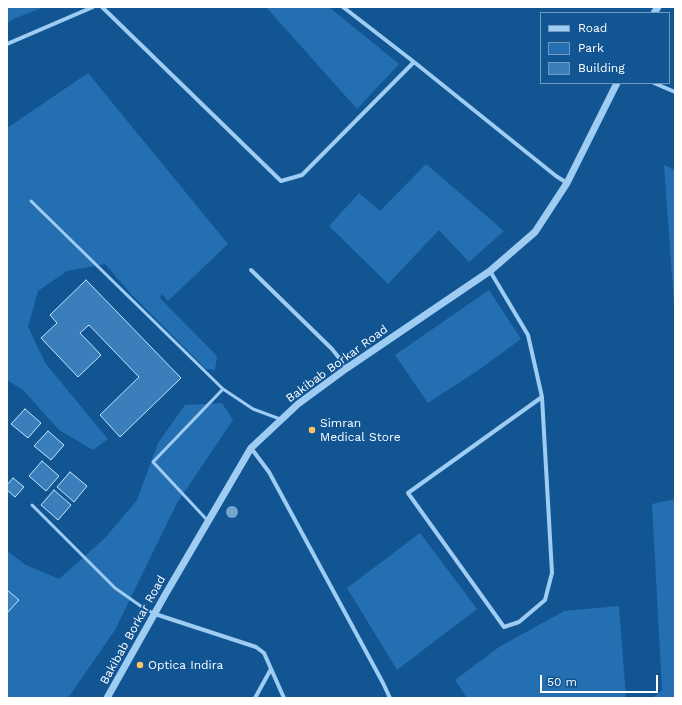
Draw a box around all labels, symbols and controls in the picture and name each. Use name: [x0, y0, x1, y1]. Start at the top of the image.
legend: [540, 12, 670, 84]
text: Road: [578, 21, 607, 35]
text: Park: [578, 41, 604, 55]
text: Building: [578, 61, 625, 75]
street label: Bakibab Borkar Road: [283, 322, 391, 406]
place label: Simran Medical Store: [320, 416, 401, 444]
marker: Simran Medical Store: [307, 425, 317, 435]
street label: Bakibab Borkar Road: [97, 573, 169, 687]
place label: Optica Indira: [148, 658, 223, 672]
marker: Optica Indira: [135, 660, 145, 670]
scale bar: [542, 667, 660, 693]
text: 50 m: [547, 675, 577, 689]

